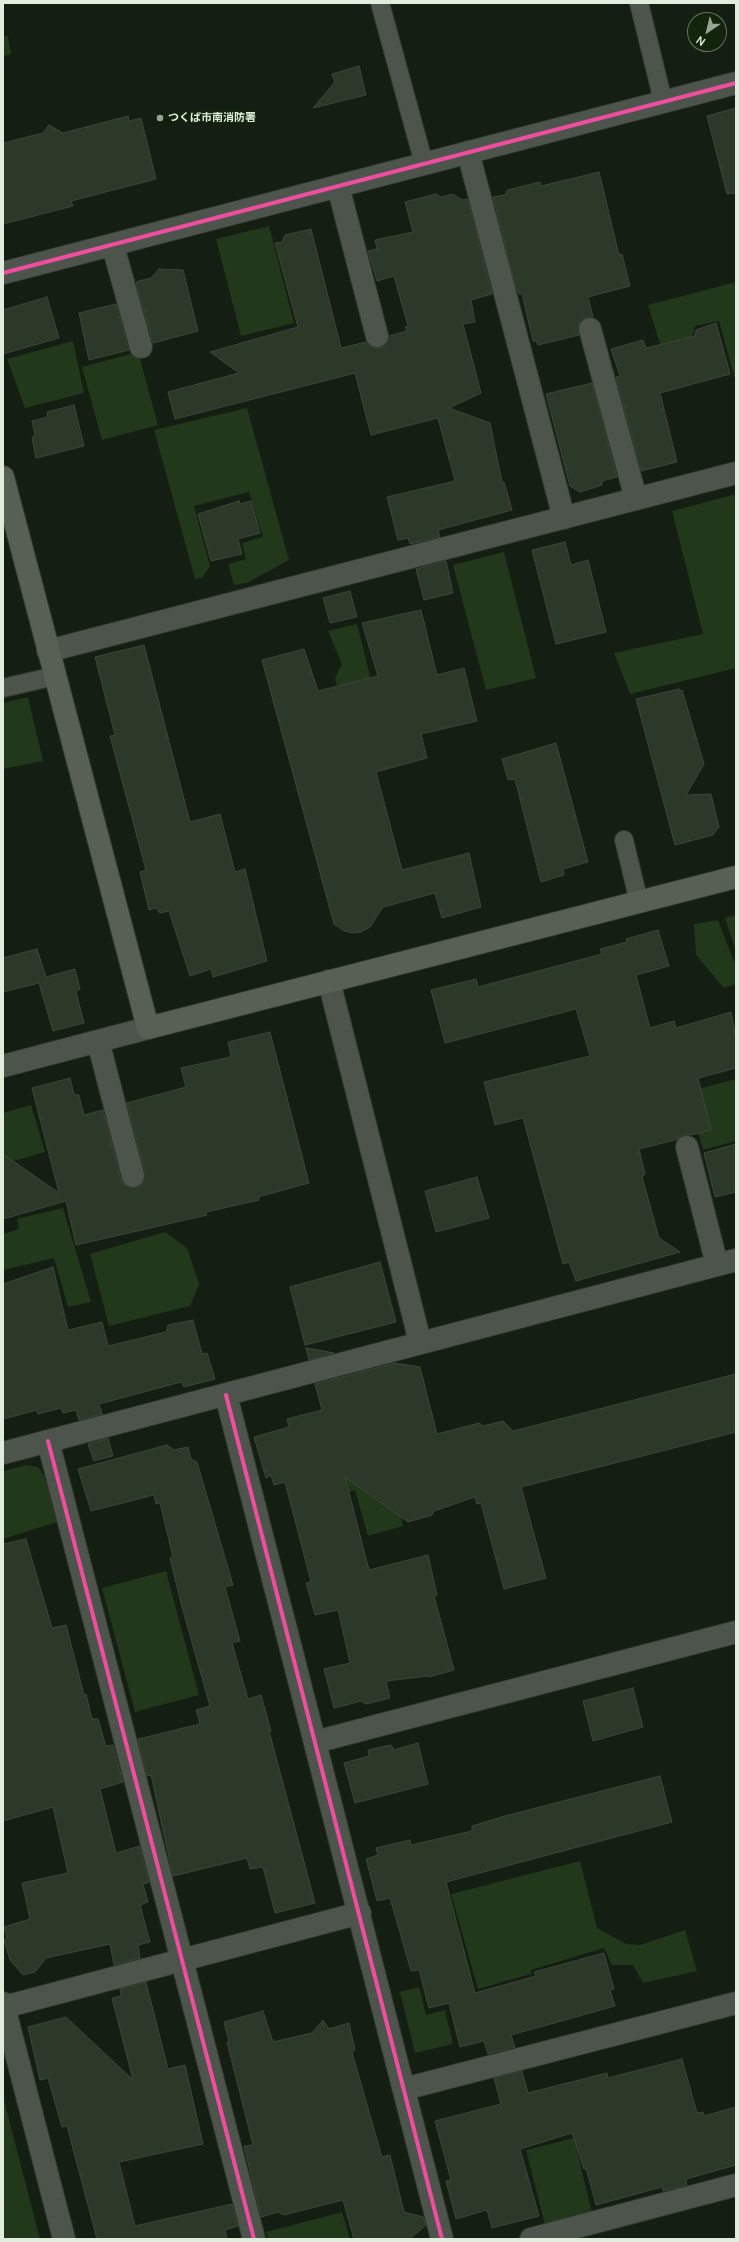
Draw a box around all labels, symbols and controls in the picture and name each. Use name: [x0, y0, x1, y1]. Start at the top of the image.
north arrow: [687, 12, 727, 52]
text: N: [693, 33, 708, 50]
place label: つくば市南消防署: [168, 111, 256, 125]
marker: つくば市南消防署: [155, 113, 165, 123]

